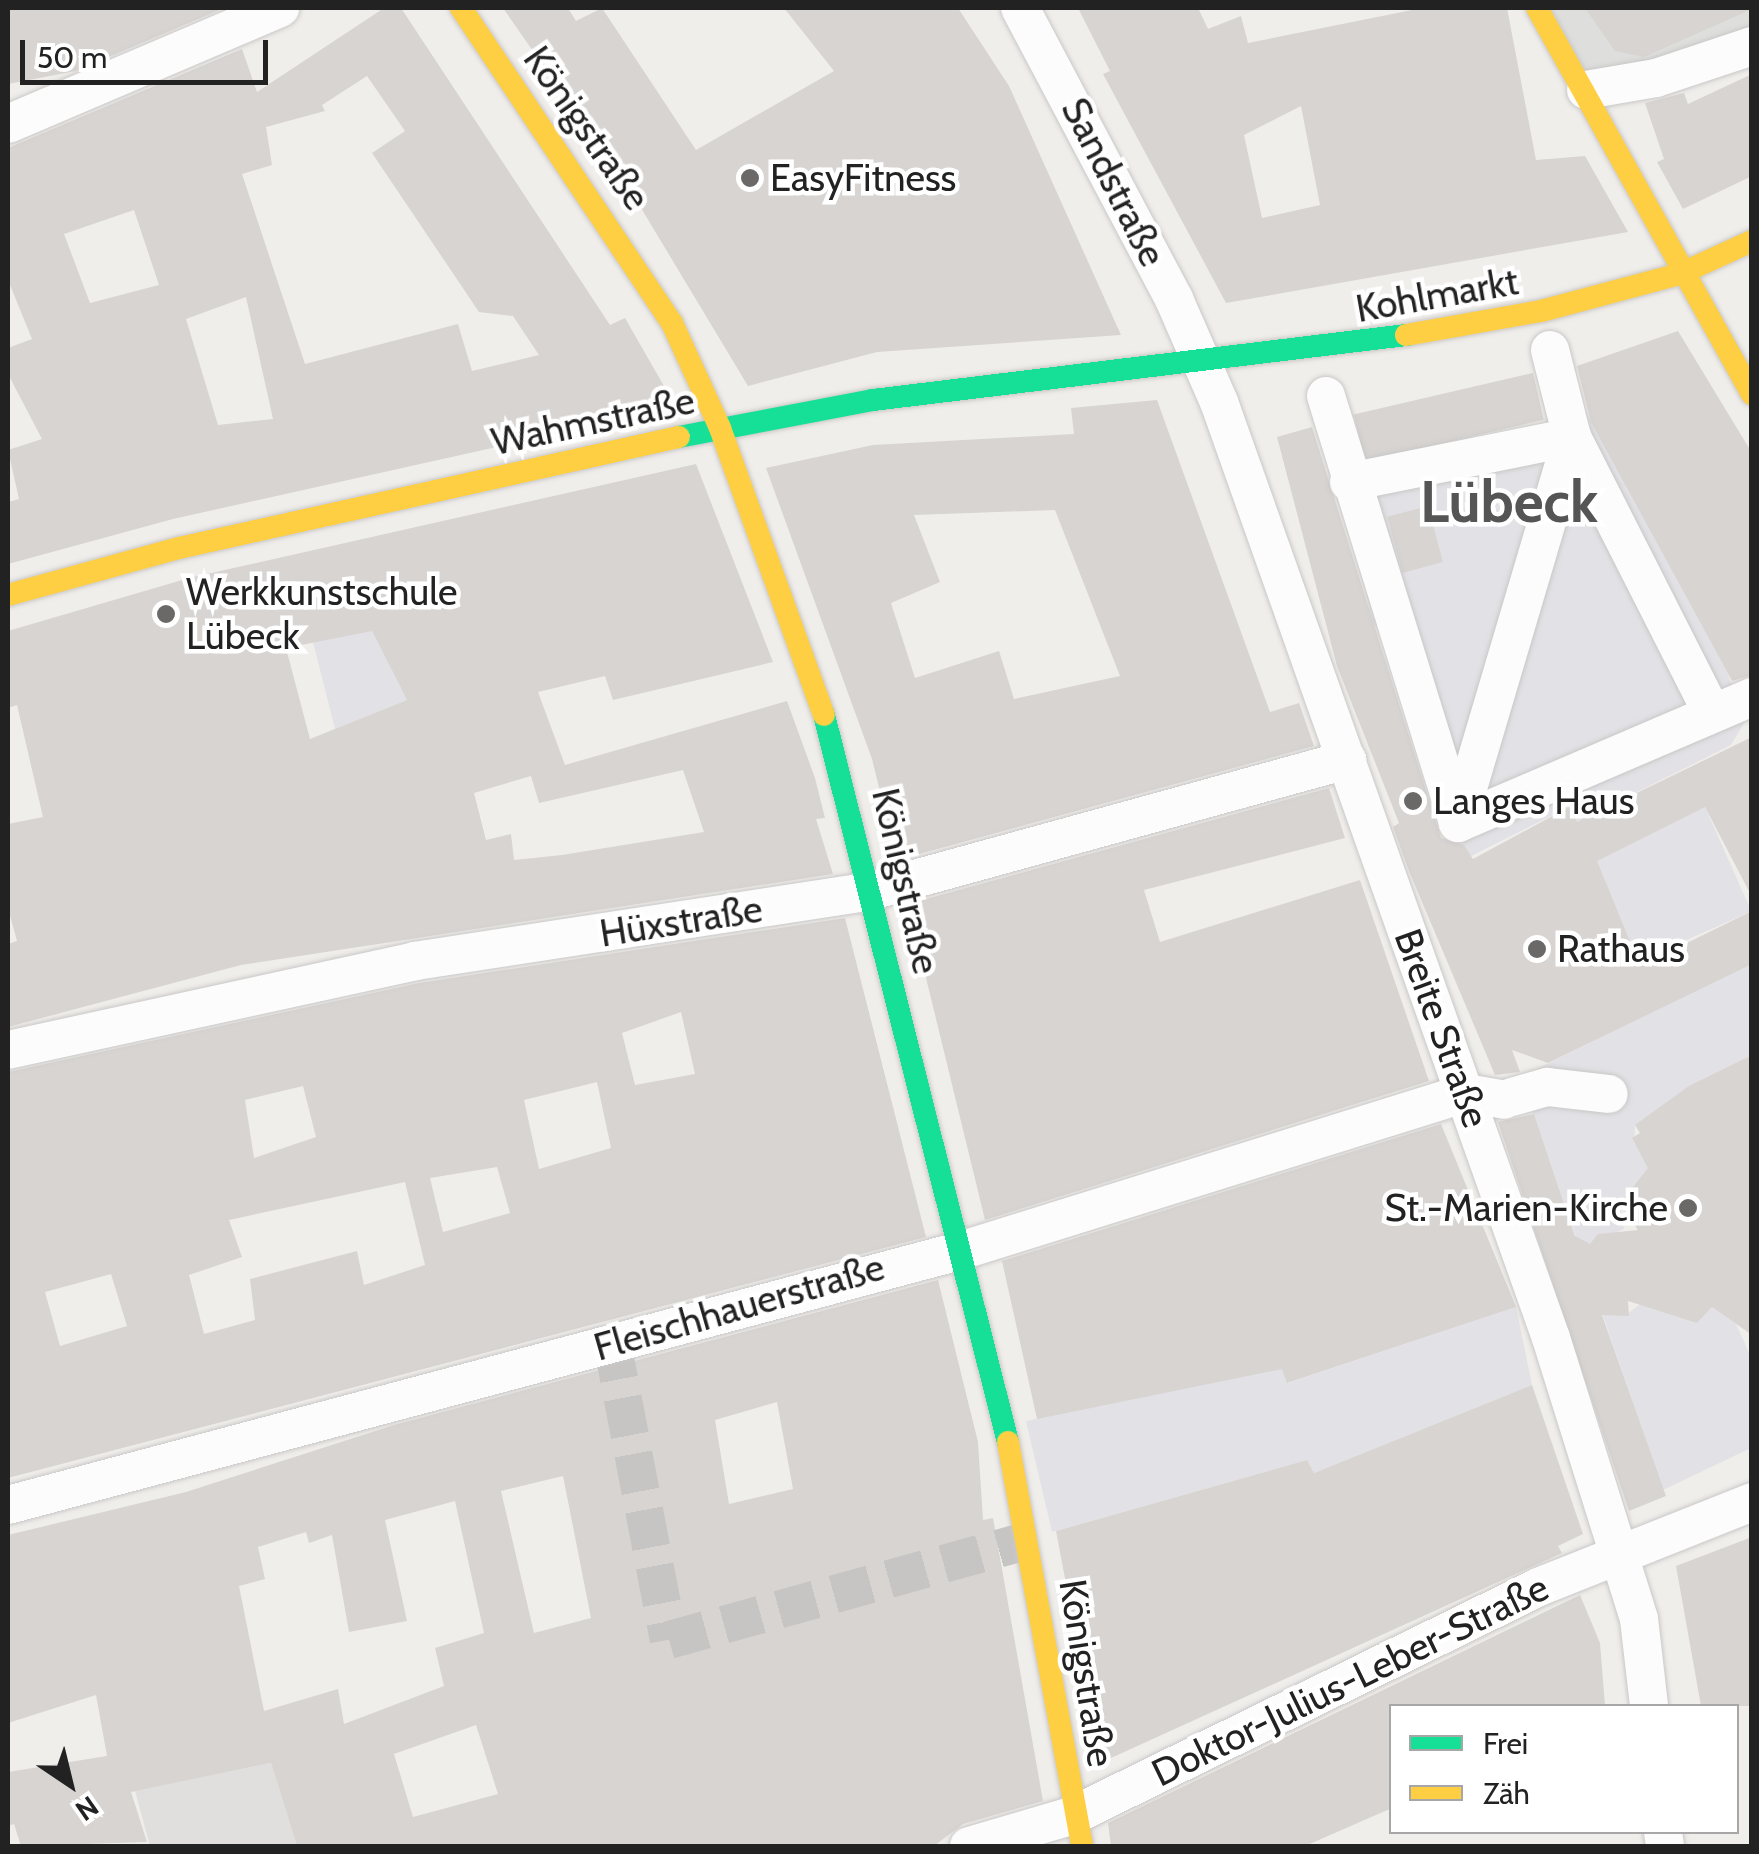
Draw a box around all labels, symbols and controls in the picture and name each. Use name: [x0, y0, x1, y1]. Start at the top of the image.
scale bar: [25, 20, 272, 82]
street label: Königstraße: [514, 37, 660, 219]
text: 50 m: [37, 39, 107, 76]
street label: Sandstraße: [1052, 90, 1176, 274]
place label: EasyFitness: [770, 155, 956, 201]
marker: EasyFitness: [739, 167, 761, 189]
street label: Kohlmarkt: [1352, 258, 1522, 332]
street label: Wahmstraße: [487, 377, 699, 465]
district label: Lübeck: [1420, 467, 1598, 537]
place label: Werkkunstschule Lübeck: [186, 569, 457, 658]
marker: Werkkunstschule Lübeck: [155, 603, 177, 625]
place label: Langes Haus: [1433, 778, 1635, 824]
street label: Königstraße: [863, 784, 949, 978]
marker: Langes Haus: [1402, 790, 1424, 812]
street label: Hüxstraße: [596, 886, 766, 956]
street label: Breite Straße: [1385, 923, 1499, 1133]
place label: Rathaus: [1557, 926, 1685, 972]
marker: Rathaus: [1526, 938, 1548, 960]
place label: St.-Marien-Kirche: [1385, 1185, 1668, 1231]
marker: St.-Marien-Kirche: [1677, 1197, 1699, 1219]
street label: Fleischhauerstraße: [589, 1244, 889, 1370]
street label: Doktor-Julius-Leber-Straße: [1144, 1564, 1556, 1796]
street label: Königstraße: [1050, 1576, 1124, 1770]
legend: [1389, 1704, 1739, 1834]
text: Frei: [1483, 1725, 1528, 1762]
north arrow: [20, 1734, 120, 1834]
text: Zäh: [1483, 1775, 1530, 1812]
text: N: [69, 1789, 105, 1828]

